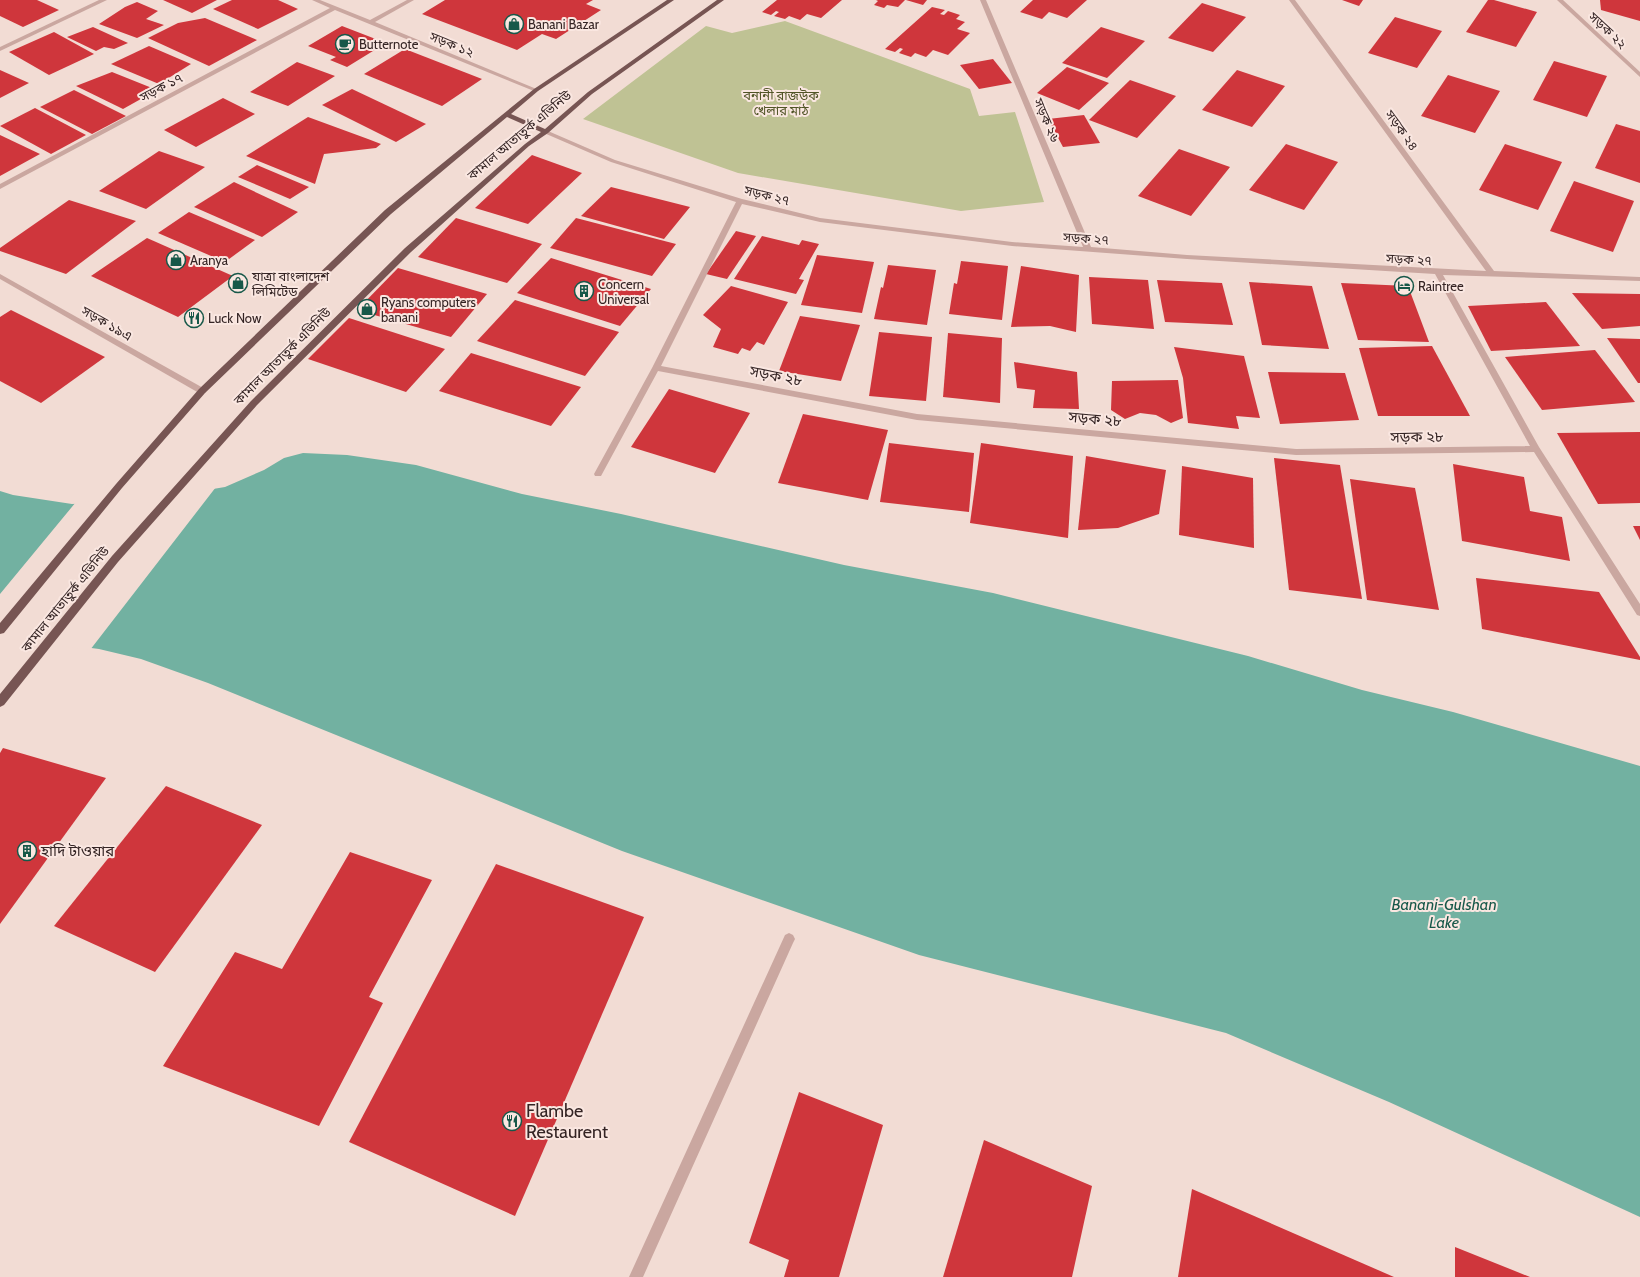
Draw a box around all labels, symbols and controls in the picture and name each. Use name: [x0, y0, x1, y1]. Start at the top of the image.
street label: সড়ক ২২: [1585, 8, 1631, 52]
shop icon: Banani Bazar: [503, 13, 525, 35]
place label: Banani Bazar: [528, 16, 600, 32]
street label: সড়ক ১২: [427, 28, 477, 60]
cafe icon: Butternote: [334, 33, 356, 55]
place label: Butternote: [359, 36, 419, 52]
street label: সড়ক ১৭: [136, 69, 185, 105]
street label: কামাল আতাতুর্ক এভিনিউ: [463, 86, 576, 185]
park label: বনানী রাজউক খেলার মাঠ: [742, 87, 819, 118]
street label: সড়ক ২৬: [1030, 95, 1063, 145]
street label: সড়ক ২৪: [1381, 106, 1422, 153]
street label: সড়ক ২৭: [742, 181, 791, 208]
street label: সড়ক ২৭: [1061, 228, 1110, 248]
shop icon: Aranya: [165, 249, 187, 271]
street label: সড়ক ২৭: [1385, 250, 1432, 268]
place label: Aranya: [190, 252, 229, 268]
place label: যাত্রা বাংলাদেশ লিমিটেড: [251, 268, 329, 299]
shop icon: যাত্রা বাংলাদেশ লিমিটেড: [227, 272, 249, 294]
hotel icon: Raintree: [1393, 275, 1415, 297]
place label: Concern Universal: [598, 276, 649, 307]
place label: Raintree: [1418, 278, 1464, 294]
building icon: Concern Universal: [573, 280, 595, 302]
place label: Ryans computers banani: [381, 294, 477, 325]
shop icon: Ryans computers banani: [356, 298, 378, 320]
street label: সড়ক ১৯এ: [78, 302, 135, 344]
street label: কামাল আতাতুর্ক এভিনিউ: [229, 304, 335, 409]
restaurant icon: Luck Now: [183, 307, 205, 329]
place label: Luck Now: [208, 310, 262, 326]
street label: সড়ক ২৮: [747, 362, 804, 390]
street label: সড়ক ২৮: [1067, 408, 1122, 430]
street label: সড়ক ২৮: [1389, 428, 1444, 446]
street label: কামাল আতাতুর্ক এভিনিউ: [17, 543, 114, 656]
building icon: হাদি টাওয়ার: [16, 840, 38, 862]
place label: হাদি টাওয়ার: [40, 842, 115, 860]
water label: Banani-Gulshan Lake: [1391, 895, 1497, 932]
place label: Flambe Restaurent: [526, 1100, 608, 1143]
restaurant icon: Flambe Restaurent: [501, 1110, 523, 1132]

